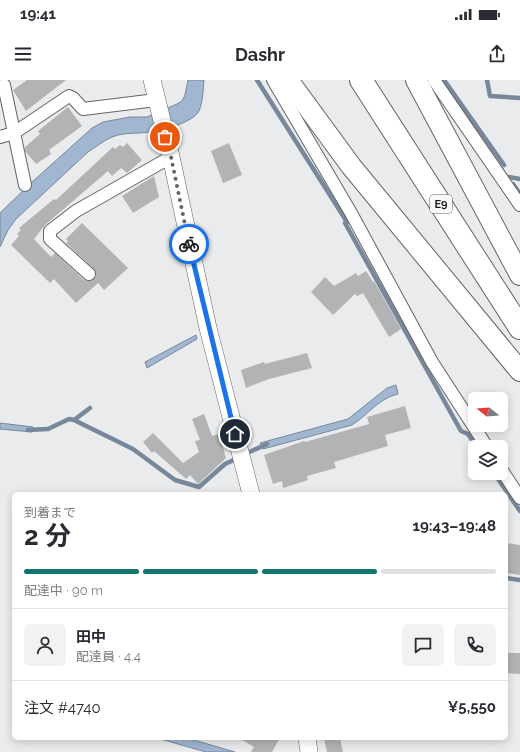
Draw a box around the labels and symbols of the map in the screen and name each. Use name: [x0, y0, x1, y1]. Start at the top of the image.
pin: [148, 120, 182, 154]
road number: E9: [430, 195, 452, 213]
courier: [169, 224, 209, 264]
north arrow: [468, 392, 508, 432]
pin: [218, 417, 252, 451]

